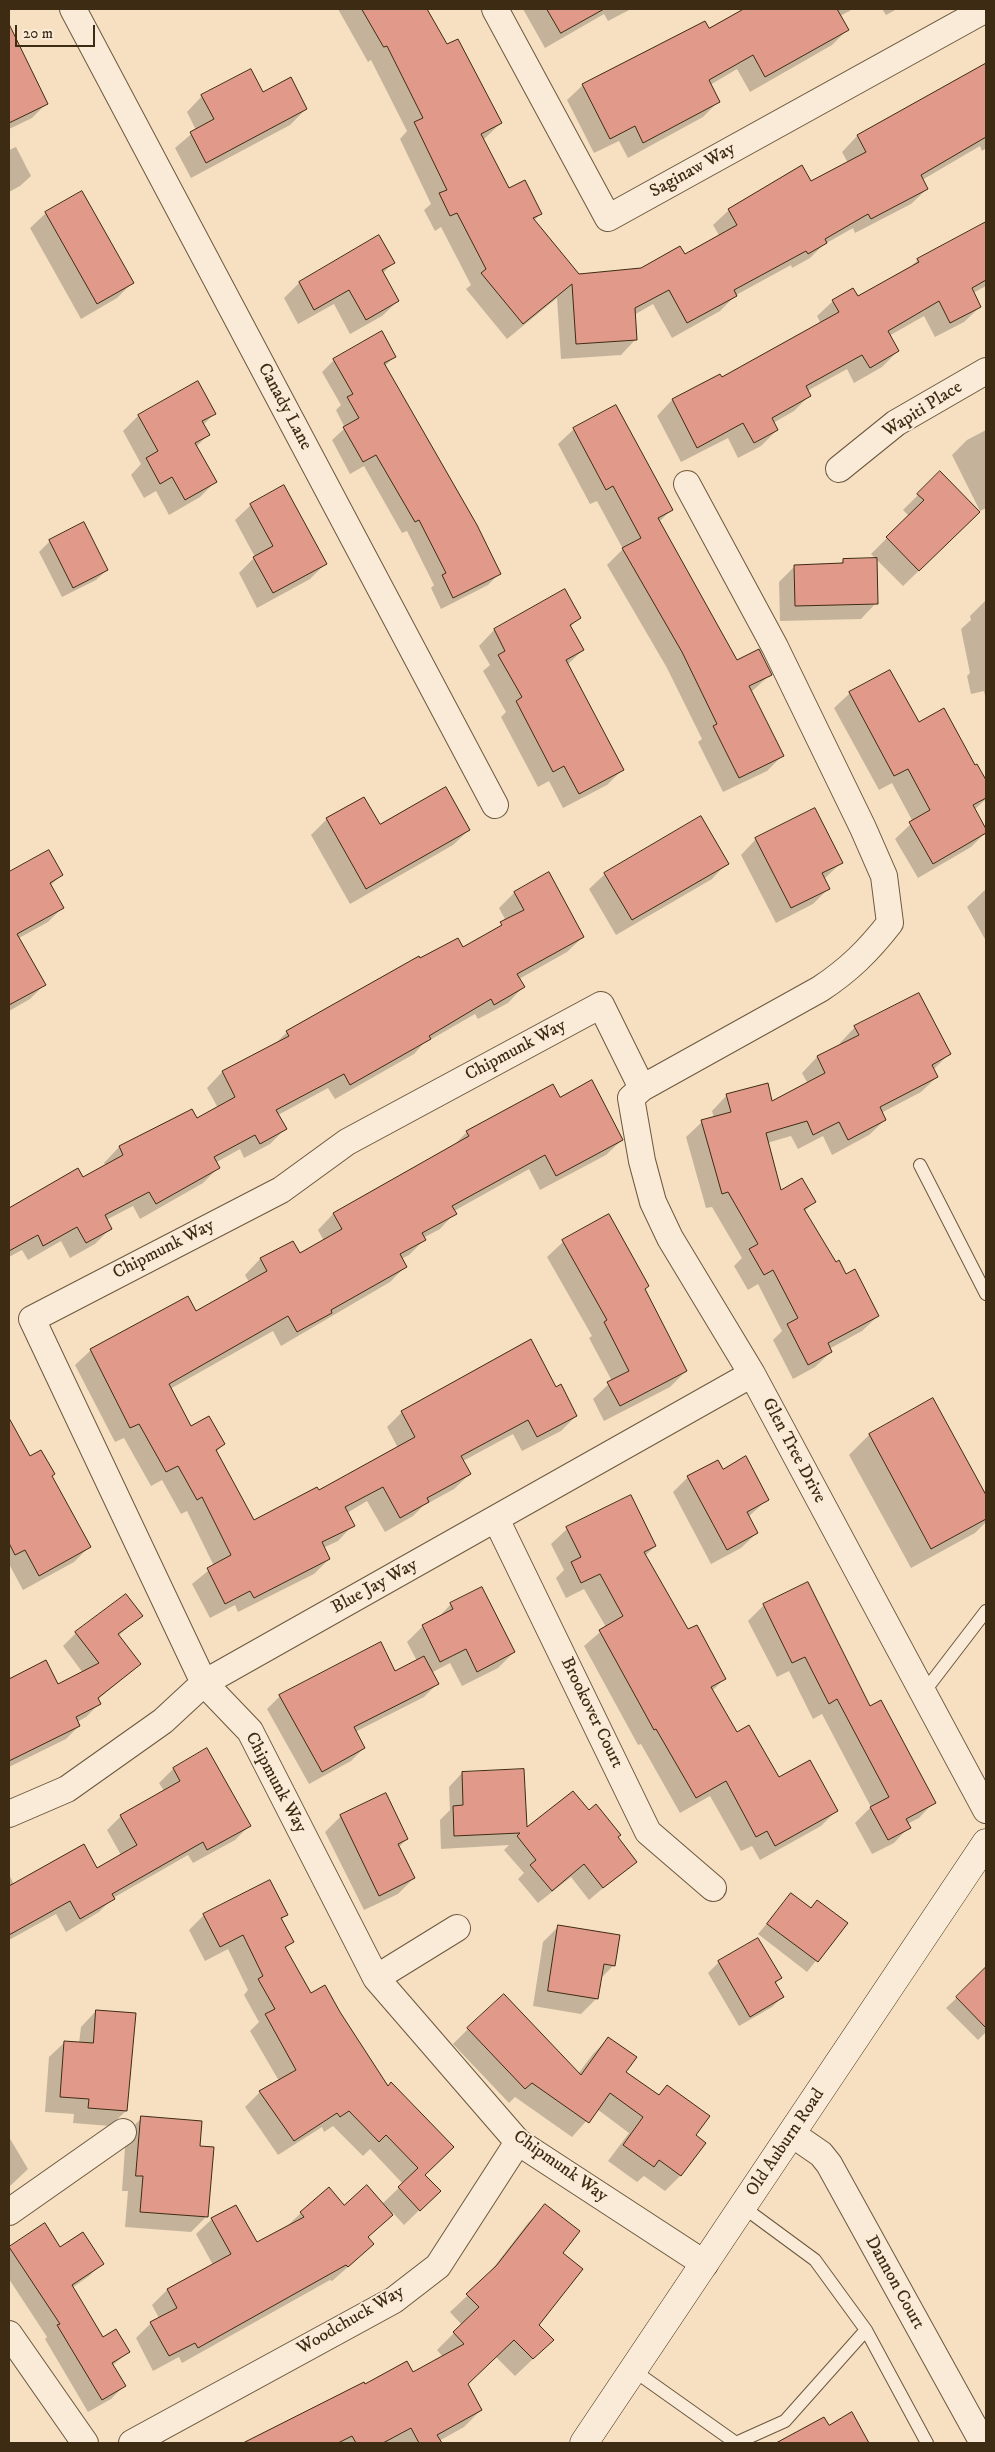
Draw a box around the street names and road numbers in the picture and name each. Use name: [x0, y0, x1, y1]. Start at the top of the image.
street label: Saginaw Way: [647, 139, 739, 203]
street label: Canady Lane: [252, 360, 316, 454]
street label: Wapiti Place: [879, 377, 967, 443]
street label: Chipmunk Way: [462, 1015, 570, 1087]
street label: Chipmunk Way: [110, 1215, 218, 1285]
street label: Glen Tree Drive: [756, 1395, 830, 1507]
street label: Blue Jay Way: [328, 1555, 422, 1619]
street label: Brookover Court: [555, 1654, 627, 1772]
street label: Chipmunk Way: [239, 1729, 311, 1837]
street label: Old Auburn Road: [742, 2085, 830, 2201]
street label: Chipmunk Way: [508, 2126, 612, 2208]
street label: Dannon Court: [859, 2232, 929, 2334]
street label: Woodchuck Way: [294, 2282, 408, 2360]

